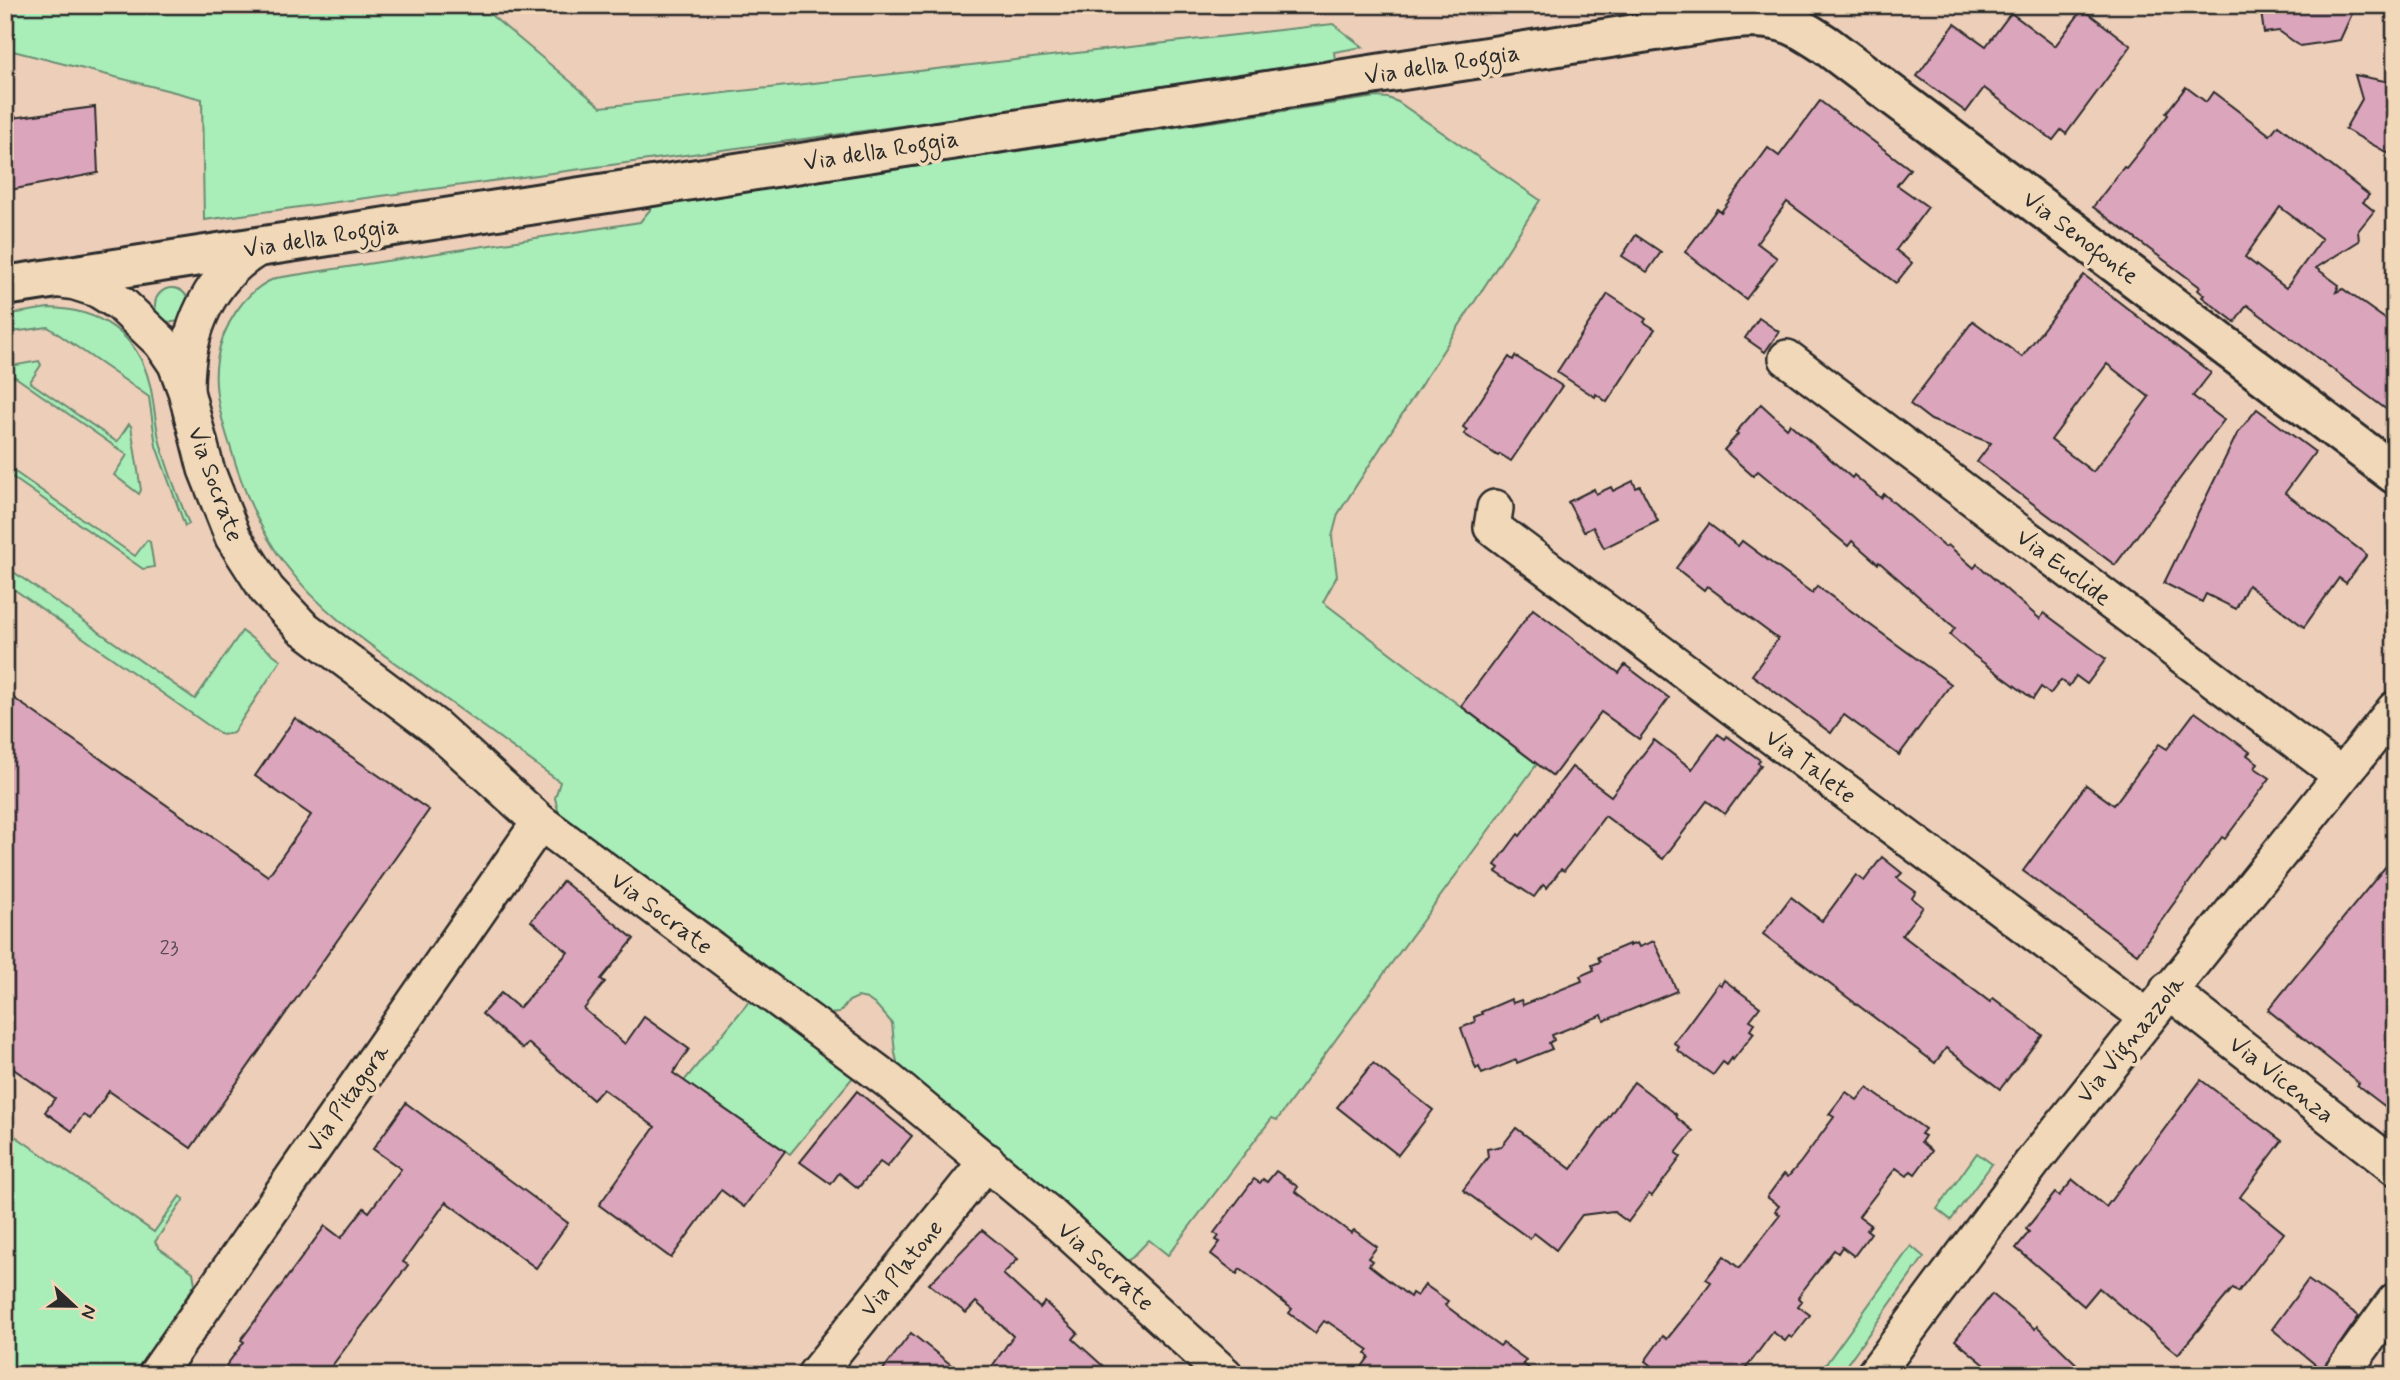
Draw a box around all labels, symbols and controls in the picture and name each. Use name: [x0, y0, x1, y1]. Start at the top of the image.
street label: Via della Roggia: [1362, 38, 1523, 96]
street label: Via della Roggia: [801, 124, 962, 182]
street label: Via Senofonte: [2015, 184, 2144, 294]
street label: Via della Roggia: [241, 211, 402, 269]
street label: Via Socrate: [179, 423, 250, 546]
street label: Via Euclide: [2009, 522, 2117, 614]
street label: Via Talete: [1758, 723, 1862, 812]
street label: Via Socrate: [604, 866, 718, 963]
house number: 23: [159, 934, 179, 962]
street label: Via Vignazzola: [2070, 969, 2195, 1112]
street label: Via Vicenza: [2222, 1029, 2340, 1131]
street label: Via Pitagora: [299, 1038, 399, 1160]
street label: Via Platone: [853, 1214, 951, 1324]
street label: Via Socrate: [1050, 1215, 1160, 1319]
north arrow: [38, 1272, 108, 1342]
text: N: [74, 1301, 102, 1322]

